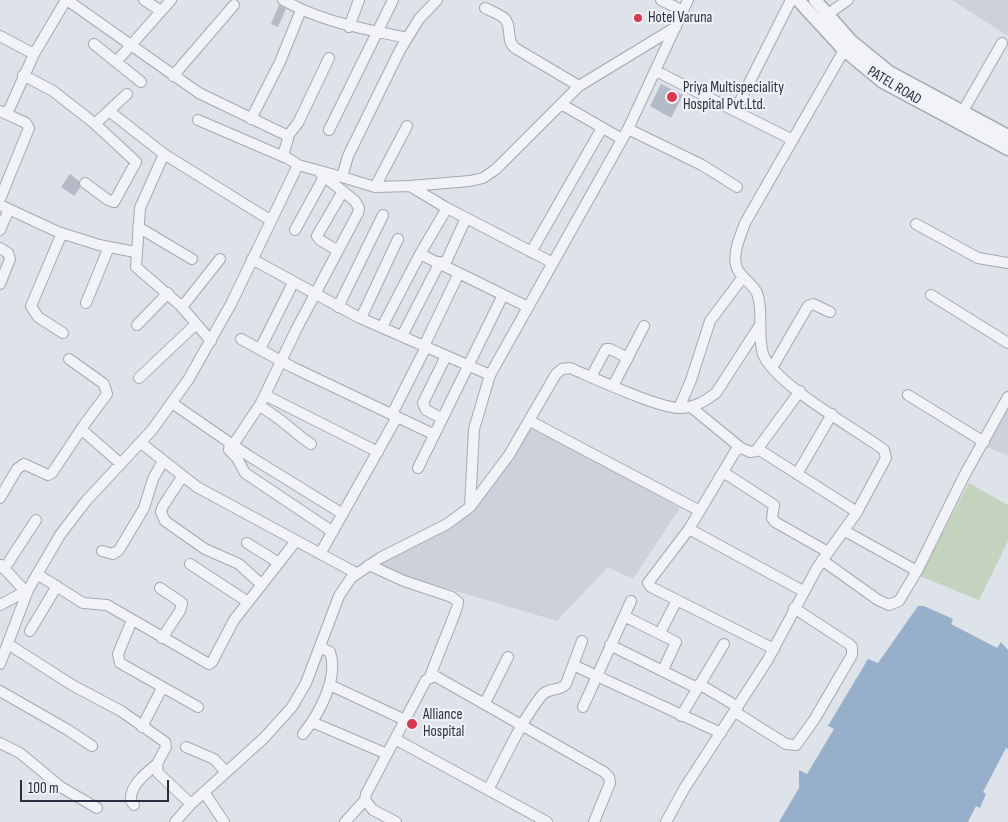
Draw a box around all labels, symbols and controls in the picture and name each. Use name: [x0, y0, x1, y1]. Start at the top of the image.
place label: Hotel Varuna: [648, 9, 712, 27]
marker: Hotel Varuna: [632, 12, 644, 24]
street label: PATEL ROAD: [864, 63, 924, 109]
place label: Priya Multispeciality Hospital Pvt.Ltd.: [683, 79, 784, 114]
marker: Priya Multispeciality Hospital Pvt.Ltd.: [665, 90, 679, 104]
place label: Alliance Hospital: [423, 706, 464, 741]
marker: Alliance Hospital: [405, 717, 419, 731]
scale bar: [22, 770, 171, 802]
text: 100 m: [28, 779, 59, 798]

